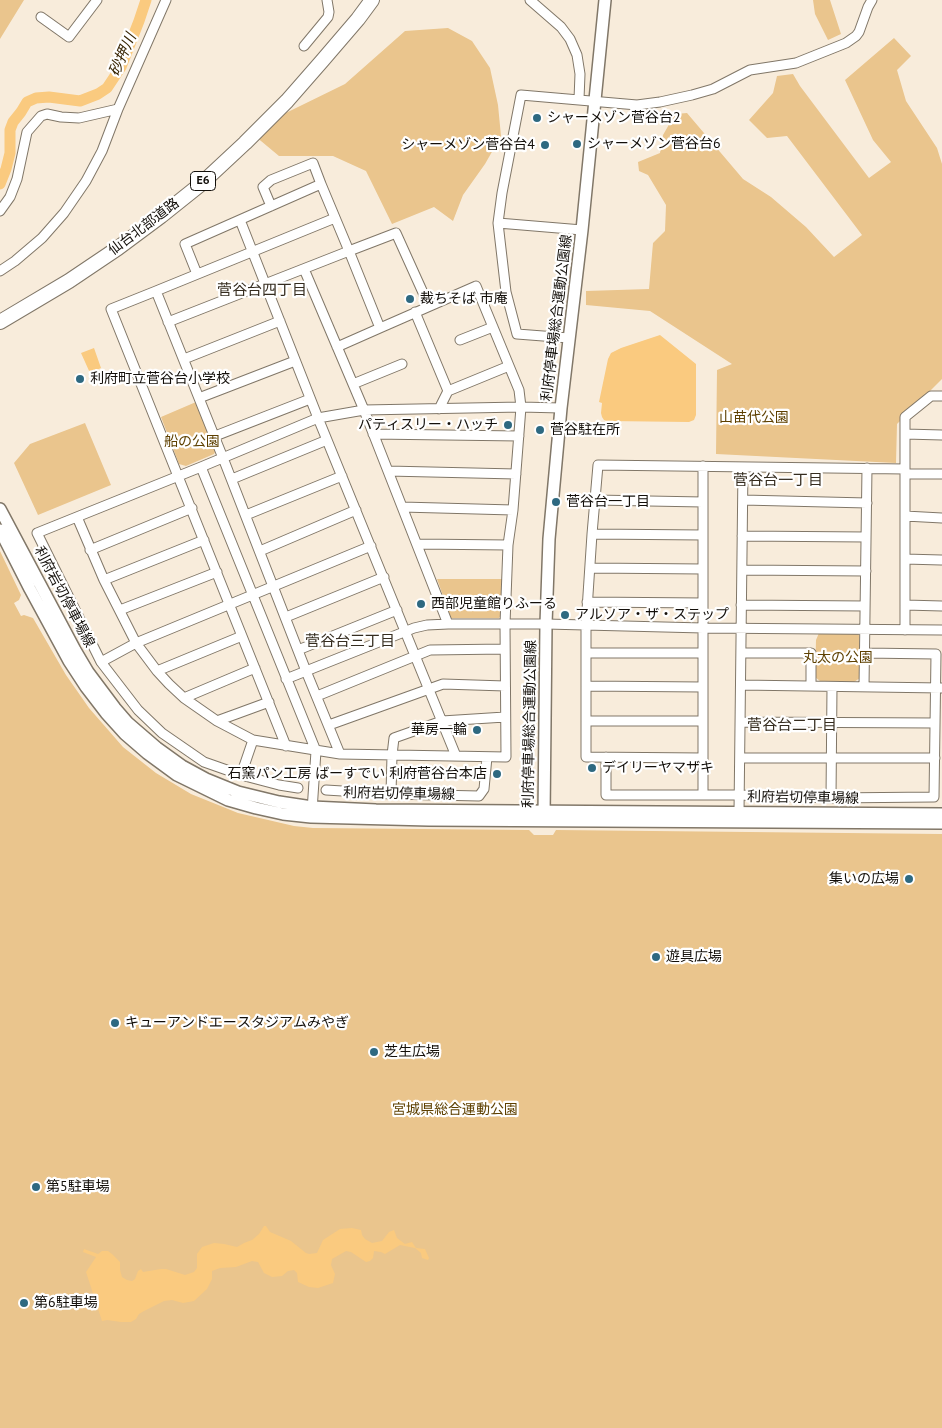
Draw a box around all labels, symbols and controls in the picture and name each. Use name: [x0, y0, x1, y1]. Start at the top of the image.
water label: 砂押川: [106, 31, 140, 79]
place label: シャーメゾン菅谷台2: [547, 110, 681, 126]
marker: シャーメゾン菅谷台2: [531, 112, 543, 124]
place label: シャーメゾン菅谷台6: [587, 136, 721, 152]
place label: シャーメゾン菅谷台4: [401, 137, 535, 153]
marker: シャーメゾン菅谷台6: [571, 138, 583, 150]
marker: シャーメゾン菅谷台4: [539, 139, 551, 151]
road number: E6: [190, 172, 216, 190]
street label: 仙台北部道路: [105, 195, 183, 259]
street label: 利府停車場総合運動公園線: [538, 234, 576, 402]
district label: 菅谷台四丁目: [217, 282, 307, 300]
place label: 裁ちそば 市庵: [420, 291, 508, 307]
marker: 裁ちそば 市庵: [404, 293, 416, 305]
place label: 利府町立菅谷台小学校: [90, 371, 230, 387]
marker: 利府町立菅谷台小学校: [74, 373, 86, 385]
park label: 山苗代公園: [719, 410, 789, 426]
place label: パティスリー・ハッチ: [358, 417, 498, 433]
marker: パティスリー・ハッチ: [502, 419, 514, 431]
place label: 菅谷駐在所: [550, 422, 620, 438]
marker: 菅谷駐在所: [534, 424, 546, 436]
park label: 船の公園: [164, 434, 220, 450]
district label: 菅谷台一丁目: [733, 472, 823, 490]
place label: 菅谷台一丁目: [566, 494, 650, 510]
marker: 菅谷台一丁目: [550, 496, 562, 508]
street label: 利府岩切停車場線: [30, 544, 98, 650]
place label: 西部児童館りふーる: [431, 596, 557, 612]
marker: 西部児童館りふーる: [415, 598, 427, 610]
place label: アルソア・ザ・ステップ: [575, 607, 729, 623]
marker: アルソア・ザ・ステップ: [559, 609, 571, 621]
district label: 菅谷台三丁目: [305, 633, 395, 651]
street label: 利府停車場総合運動公園線: [520, 640, 540, 808]
park label: 丸太の公園: [803, 650, 873, 666]
district label: 菅谷台二丁目: [747, 717, 837, 735]
place label: 華房一輪: [411, 722, 467, 738]
marker: 華房一輪: [471, 724, 483, 736]
place label: デイリーヤマザキ: [602, 760, 714, 776]
marker: デイリーヤマザキ: [586, 762, 598, 774]
place label: 石窯パン工房 ばーすでい 利府菅谷台本店: [228, 766, 487, 782]
marker: 石窯パン工房 ばーすでい 利府菅谷台本店: [491, 768, 503, 780]
street label: 利府岩切停車場線: [343, 785, 455, 803]
street label: 利府岩切停車場線: [747, 789, 859, 807]
place label: 集いの広場: [829, 871, 899, 887]
marker: 集いの広場: [903, 873, 915, 885]
place label: 遊具広場: [666, 949, 722, 965]
marker: 遊具広場: [650, 951, 662, 963]
place label: キューアンドエースタジアムみやぎ: [125, 1015, 349, 1031]
marker: キューアンドエースタジアムみやぎ: [109, 1017, 121, 1029]
place label: 芝生広場: [384, 1044, 440, 1060]
marker: 芝生広場: [368, 1046, 380, 1058]
park label: 宮城県総合運動公園: [392, 1102, 518, 1118]
place label: 第5駐車場: [46, 1179, 110, 1195]
marker: 第5駐車場: [30, 1181, 42, 1193]
place label: 第6駐車場: [34, 1295, 98, 1311]
marker: 第6駐車場: [18, 1297, 30, 1309]

